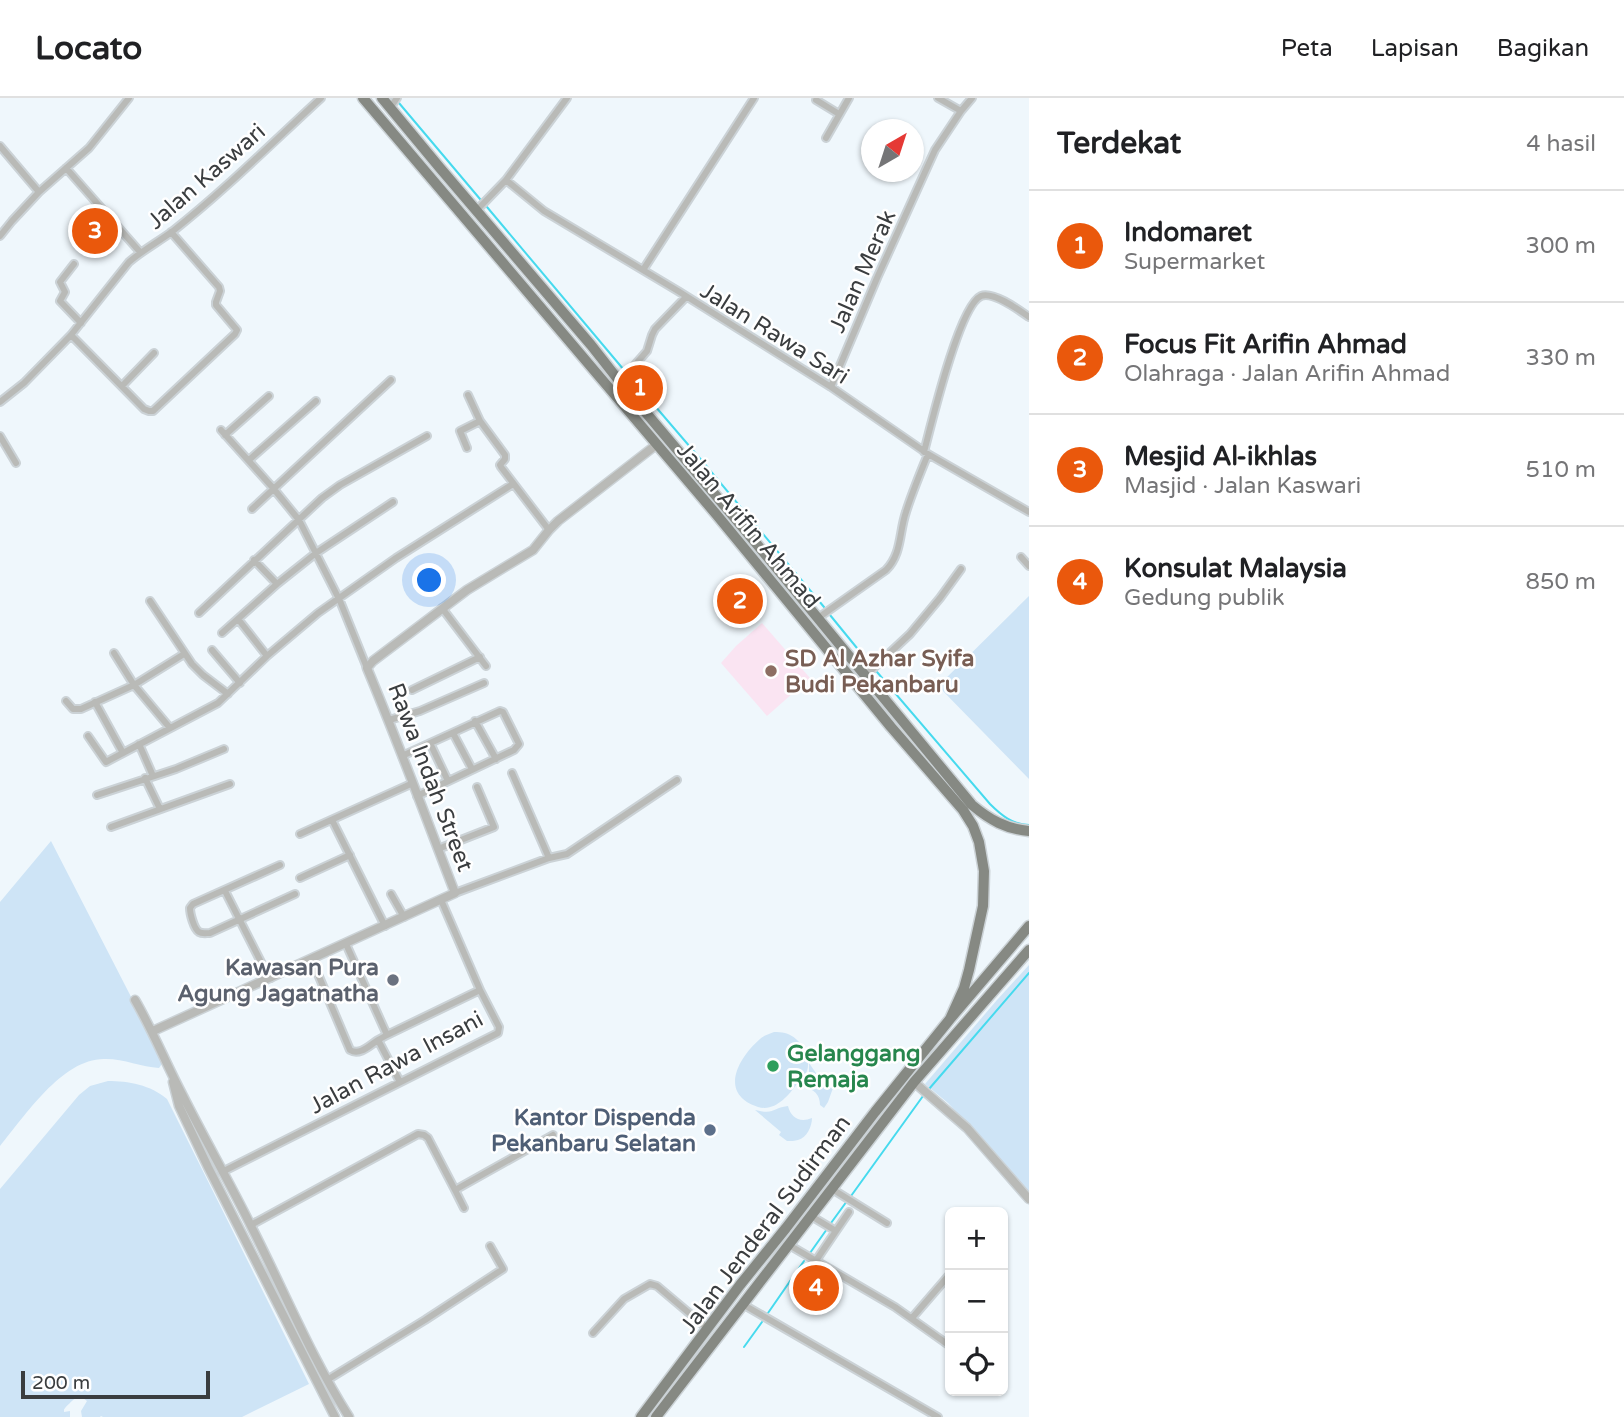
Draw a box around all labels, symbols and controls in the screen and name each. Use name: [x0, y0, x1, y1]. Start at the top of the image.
text: Locato: [35, 29, 142, 68]
text: Peta: [1281, 34, 1333, 63]
text: Lapisan: [1371, 34, 1459, 63]
text: Bagikan: [1497, 34, 1589, 63]
street label: Jalan Kaswari: [142, 118, 271, 236]
north arrow: [861, 119, 924, 182]
text: Terdekat: [1057, 125, 1181, 162]
text: 4 hasil: [1526, 130, 1596, 158]
pin: 3: [72, 205, 118, 257]
street label: Jalan Merak: [823, 206, 902, 337]
text: Indomaret: [1124, 217, 1252, 248]
text: 1: [1073, 232, 1087, 260]
text: 300 m: [1526, 232, 1596, 260]
text: Supermarket: [1124, 248, 1265, 276]
street label: Jalan Rawa Sari: [695, 277, 854, 391]
text: Focus Fit Arifin Ahmad: [1124, 329, 1407, 360]
text: 2: [1073, 344, 1087, 372]
text: 330 m: [1526, 344, 1596, 372]
text: Olahraga · Jalan Arifin Ahmad: [1124, 360, 1450, 388]
pin: 1: [617, 362, 663, 414]
street label: Jalan Arifin Ahmad: [671, 437, 826, 614]
text: Mesjid Al-ikhlas: [1124, 441, 1317, 472]
text: 3: [1073, 456, 1087, 484]
text: 510 m: [1526, 456, 1596, 484]
text: Masjid · Jalan Kaswari: [1124, 472, 1361, 500]
text: Konsulat Malaysia: [1124, 553, 1347, 584]
your location: [412, 563, 446, 597]
text: 4: [1073, 568, 1087, 596]
text: 850 m: [1526, 568, 1596, 596]
pin: 2: [717, 575, 763, 627]
text: Gedung publik: [1124, 584, 1284, 612]
place label: SD Al Azhar Syifa Budi Pekanbaru: [785, 645, 974, 699]
marker: SD Al Azhar Syifa Budi Pekanbaru: [763, 663, 779, 679]
street label: Rawa Indah Street: [381, 679, 479, 876]
place label: Kawasan Pura Agung Jagatnatha: [177, 954, 379, 1008]
marker: Kawasan Pura Agung Jagatnatha: [385, 972, 401, 988]
street label: Jalan Rawa Insani: [305, 1005, 488, 1120]
place label: Gelanggang Remaja: [787, 1040, 921, 1094]
marker: Gelanggang Remaja: [765, 1058, 781, 1074]
place label: Kantor Dispenda Pekanbaru Selatan: [491, 1104, 696, 1158]
street label: Jalan Jenderal Sudirman: [675, 1110, 857, 1339]
marker: Kantor Dispenda Pekanbaru Selatan: [702, 1122, 718, 1138]
map controls: [945, 1207, 1008, 1396]
button: +: [945, 1207, 1008, 1270]
pin: 4: [793, 1262, 839, 1314]
button: −: [945, 1270, 1008, 1333]
button: locate: [945, 1333, 1008, 1396]
scale bar: [21, 1368, 210, 1400]
text: 200 m: [32, 1372, 90, 1394]

